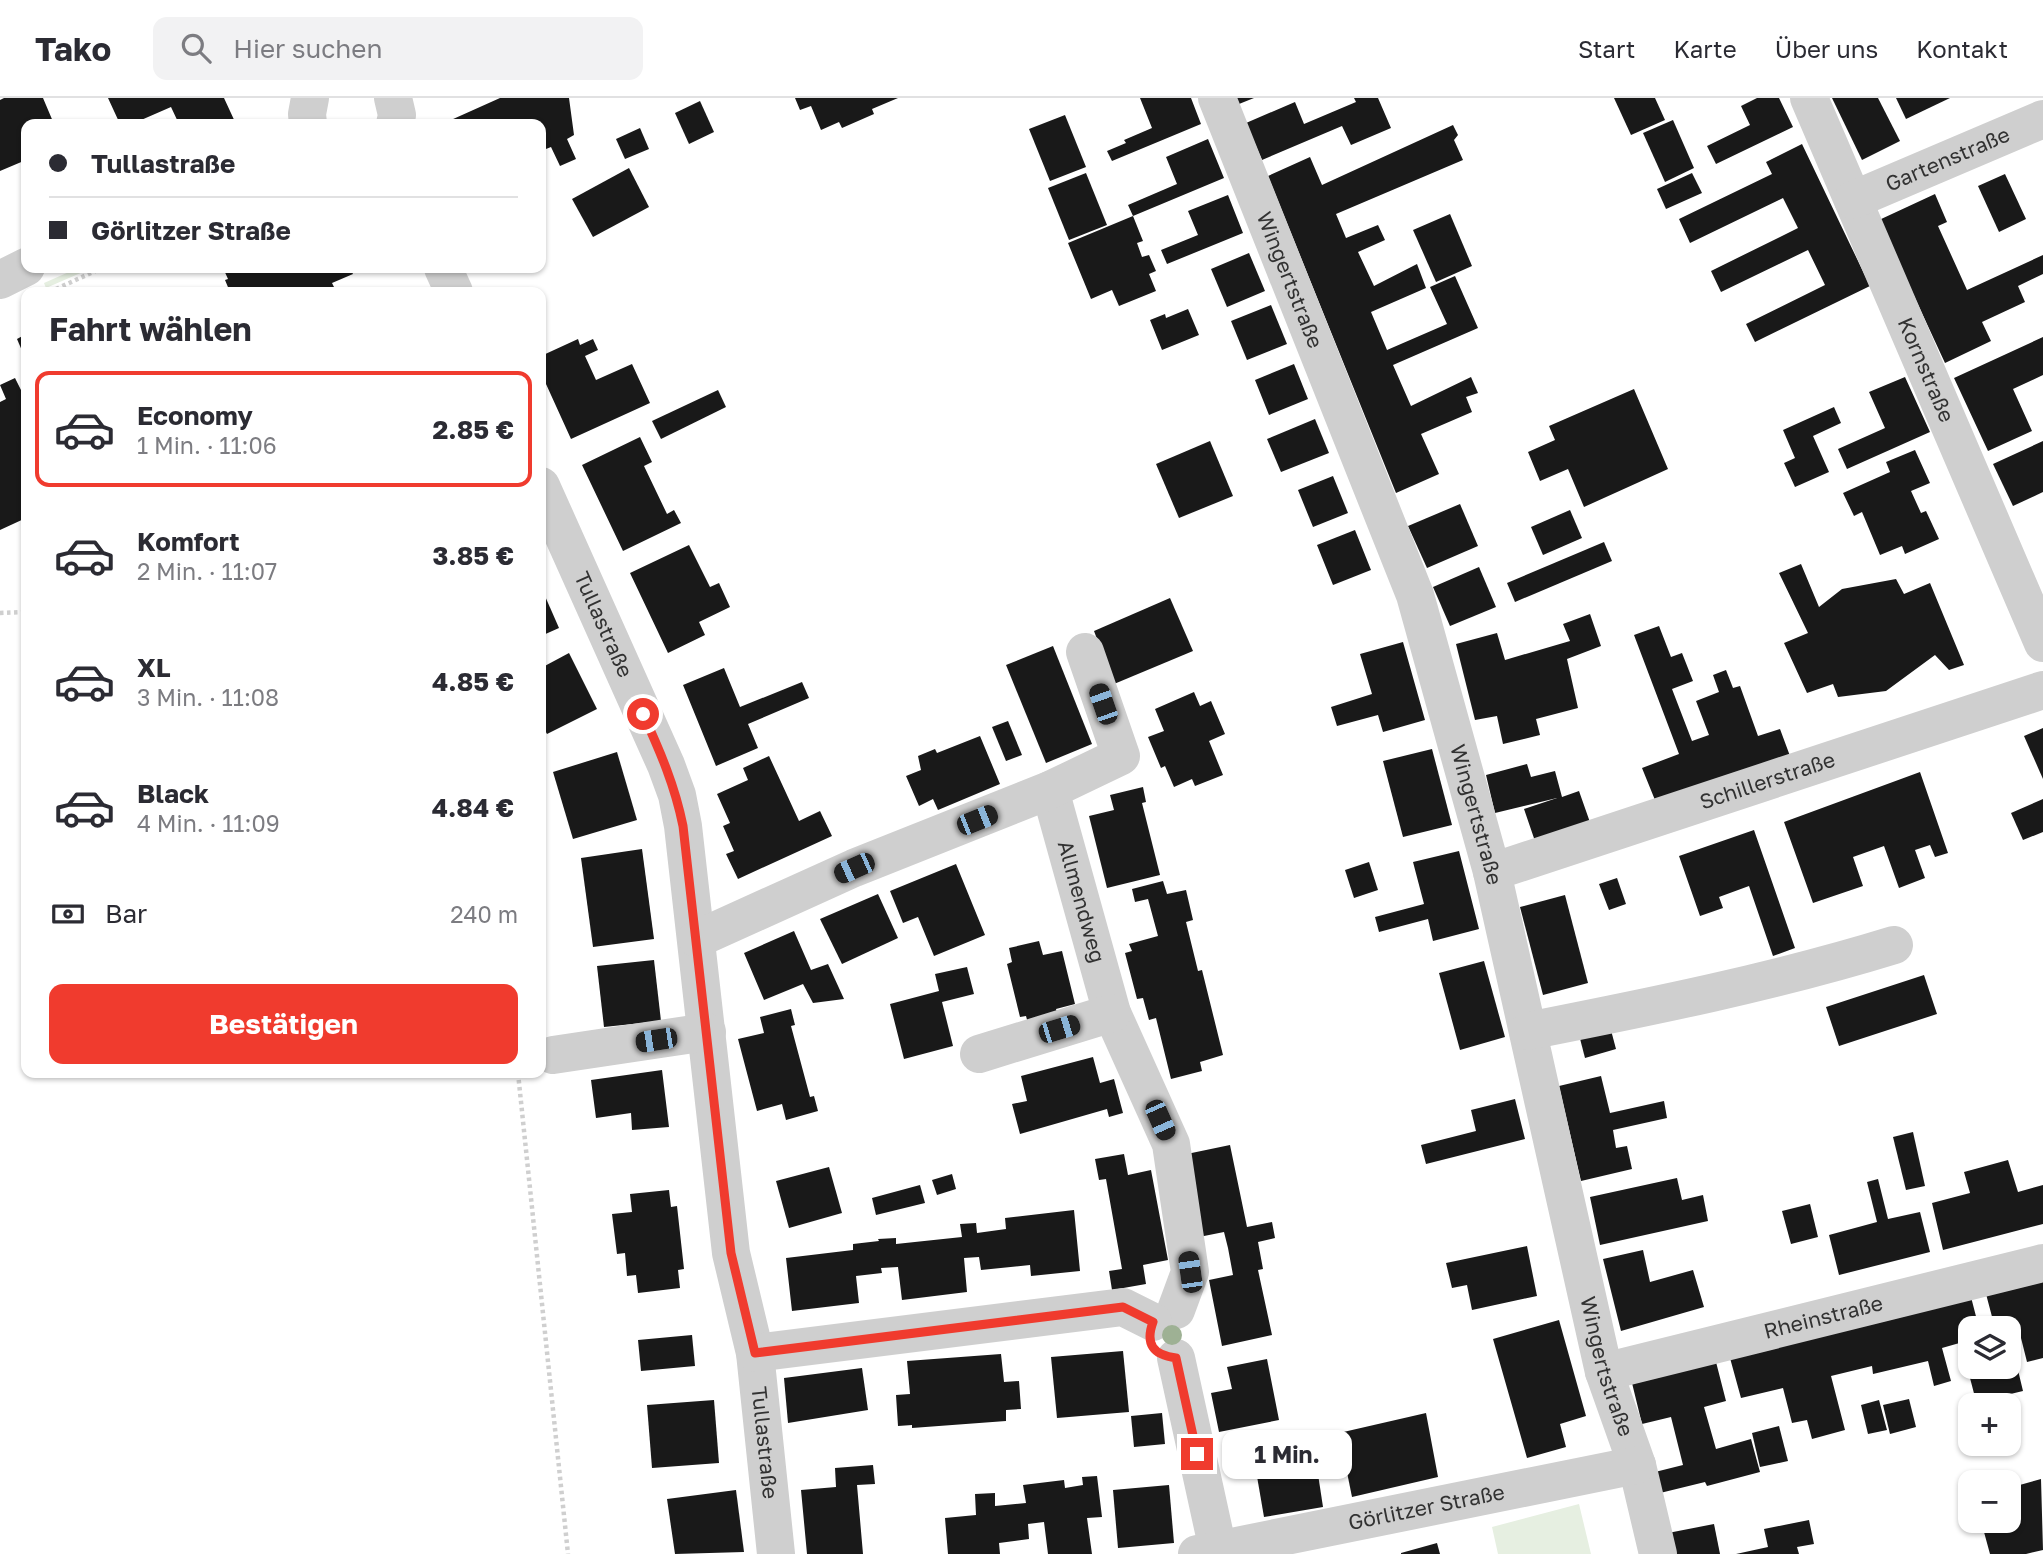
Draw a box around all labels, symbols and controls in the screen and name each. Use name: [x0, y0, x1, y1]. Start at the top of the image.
search box: [153, 17, 643, 80]
text: Tako: [35, 29, 111, 68]
icon: search: [177, 29, 215, 67]
text: Hier suchen: [233, 33, 382, 64]
text: Start: [1578, 34, 1635, 63]
text: Karte: [1673, 34, 1737, 63]
text: Über uns: [1775, 34, 1878, 63]
text: Kontakt: [1916, 34, 2008, 63]
street label: Gartenstraße: [1881, 121, 2013, 197]
text: Tullastraße: [91, 148, 235, 179]
street label: Wingertstraße: [1252, 208, 1329, 352]
text: Görlitzer Straße: [91, 215, 291, 246]
text: Fahrt wählen: [49, 310, 252, 348]
street label: Kornstraße: [1893, 313, 1961, 426]
icon: car: [53, 398, 116, 461]
text: Economy: [137, 400, 253, 431]
text: 2.85 €: [432, 414, 514, 445]
text: 1 Min. · 11:06: [137, 431, 277, 459]
icon: car: [53, 524, 116, 587]
text: Komfort: [137, 526, 240, 557]
text: 3.85 €: [432, 540, 514, 571]
text: 2 Min. · 11:07: [137, 557, 277, 585]
street label: Tullastraße: [569, 567, 639, 681]
icon: car: [53, 650, 116, 713]
text: XL: [137, 652, 171, 683]
text: 4.85 €: [432, 666, 514, 697]
car: [1087, 681, 1120, 727]
text: 3 Min. · 11:08: [137, 683, 279, 711]
route start: [627, 698, 659, 730]
street label: Wingertstraße: [1445, 741, 1508, 887]
street label: Schillerstraße: [1696, 746, 1838, 815]
icon: car: [53, 776, 116, 839]
text: Black: [137, 778, 209, 809]
text: 4.84 €: [432, 792, 514, 823]
car: [954, 802, 1001, 838]
text: 4 Min. · 11:09: [137, 809, 280, 837]
street label: Allmendweg: [1053, 837, 1111, 966]
car: [831, 850, 878, 886]
icon: cash: [49, 895, 87, 933]
text: Bar: [105, 898, 147, 929]
text: 240 m: [450, 900, 518, 928]
button: Bestätigen: [49, 984, 518, 1064]
car: [1036, 1013, 1083, 1045]
car: [634, 1026, 679, 1054]
car: [1142, 1097, 1179, 1143]
car: [1177, 1250, 1204, 1294]
street label: Rheinstraße: [1761, 1289, 1885, 1344]
street label: Wingertstraße: [1575, 1294, 1640, 1440]
map controls: [1958, 1316, 2021, 1533]
button: layers: [1958, 1316, 2021, 1379]
street label: Tullastraße: [747, 1385, 784, 1500]
button: +: [1958, 1393, 2021, 1456]
callout: 1 Min.: [1222, 1430, 1351, 1478]
route end: [1181, 1438, 1213, 1470]
text: 1 Min.: [1254, 1440, 1320, 1468]
button: −: [1958, 1470, 2021, 1533]
street label: Görlitzer Straße: [1346, 1478, 1507, 1535]

